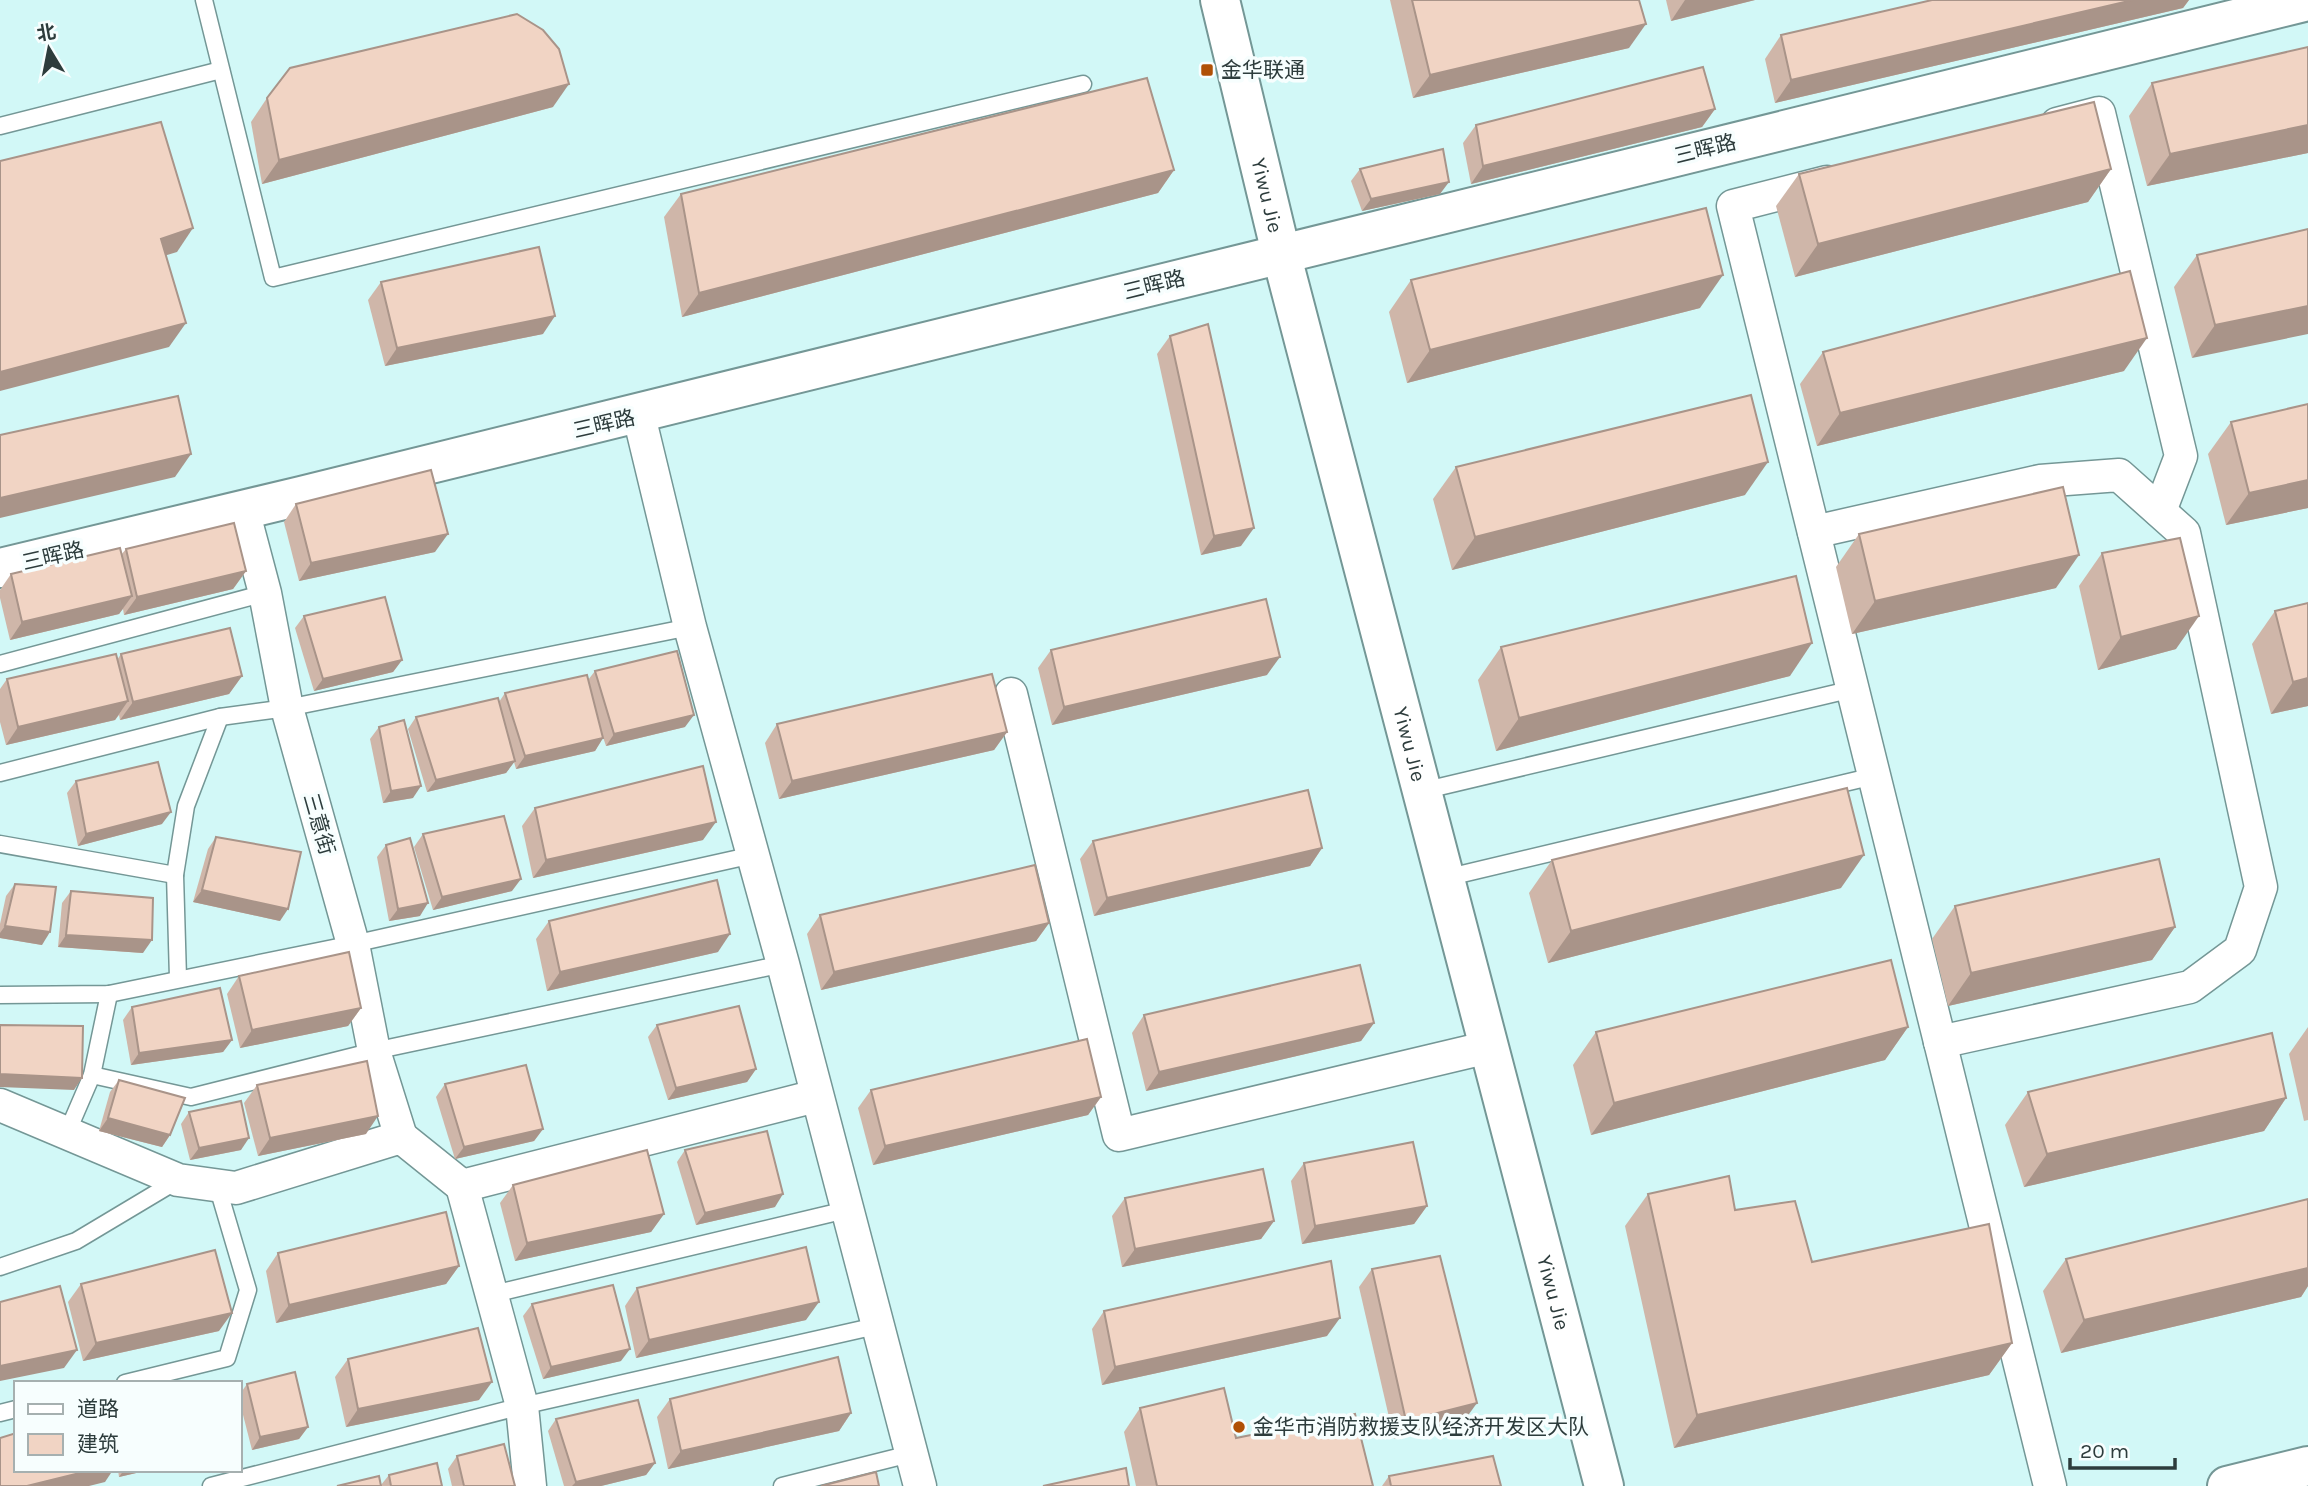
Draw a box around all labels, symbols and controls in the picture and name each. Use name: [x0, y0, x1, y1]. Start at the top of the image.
north arrow: [14, 14, 84, 84]
text: 北: [35, 21, 57, 46]
place label: 金华联通: [1221, 58, 1305, 82]
marker: 金华联通: [1199, 62, 1215, 78]
street label: 三晖路: [1672, 130, 1738, 168]
street label: Yiwu Jie: [1247, 156, 1288, 235]
street label: 三晖路: [1121, 266, 1187, 304]
street label: 三晖路: [571, 405, 637, 443]
street label: 三晖路: [20, 537, 86, 575]
street label: Yiwu Jie: [1388, 704, 1431, 784]
street label: 三意街: [299, 790, 339, 858]
street label: Yiwu Jie: [1532, 1253, 1575, 1333]
legend: [14, 1381, 242, 1472]
text: 道路: [77, 1397, 119, 1421]
place label: 金华市消防救援支队经济开发区大队: [1253, 1415, 1589, 1439]
marker: 金华市消防救援支队经济开发区大队: [1231, 1419, 1247, 1435]
scale bar: [2070, 1426, 2175, 1470]
text: 建筑: [77, 1432, 119, 1456]
text: 20 m: [2080, 1439, 2129, 1463]

